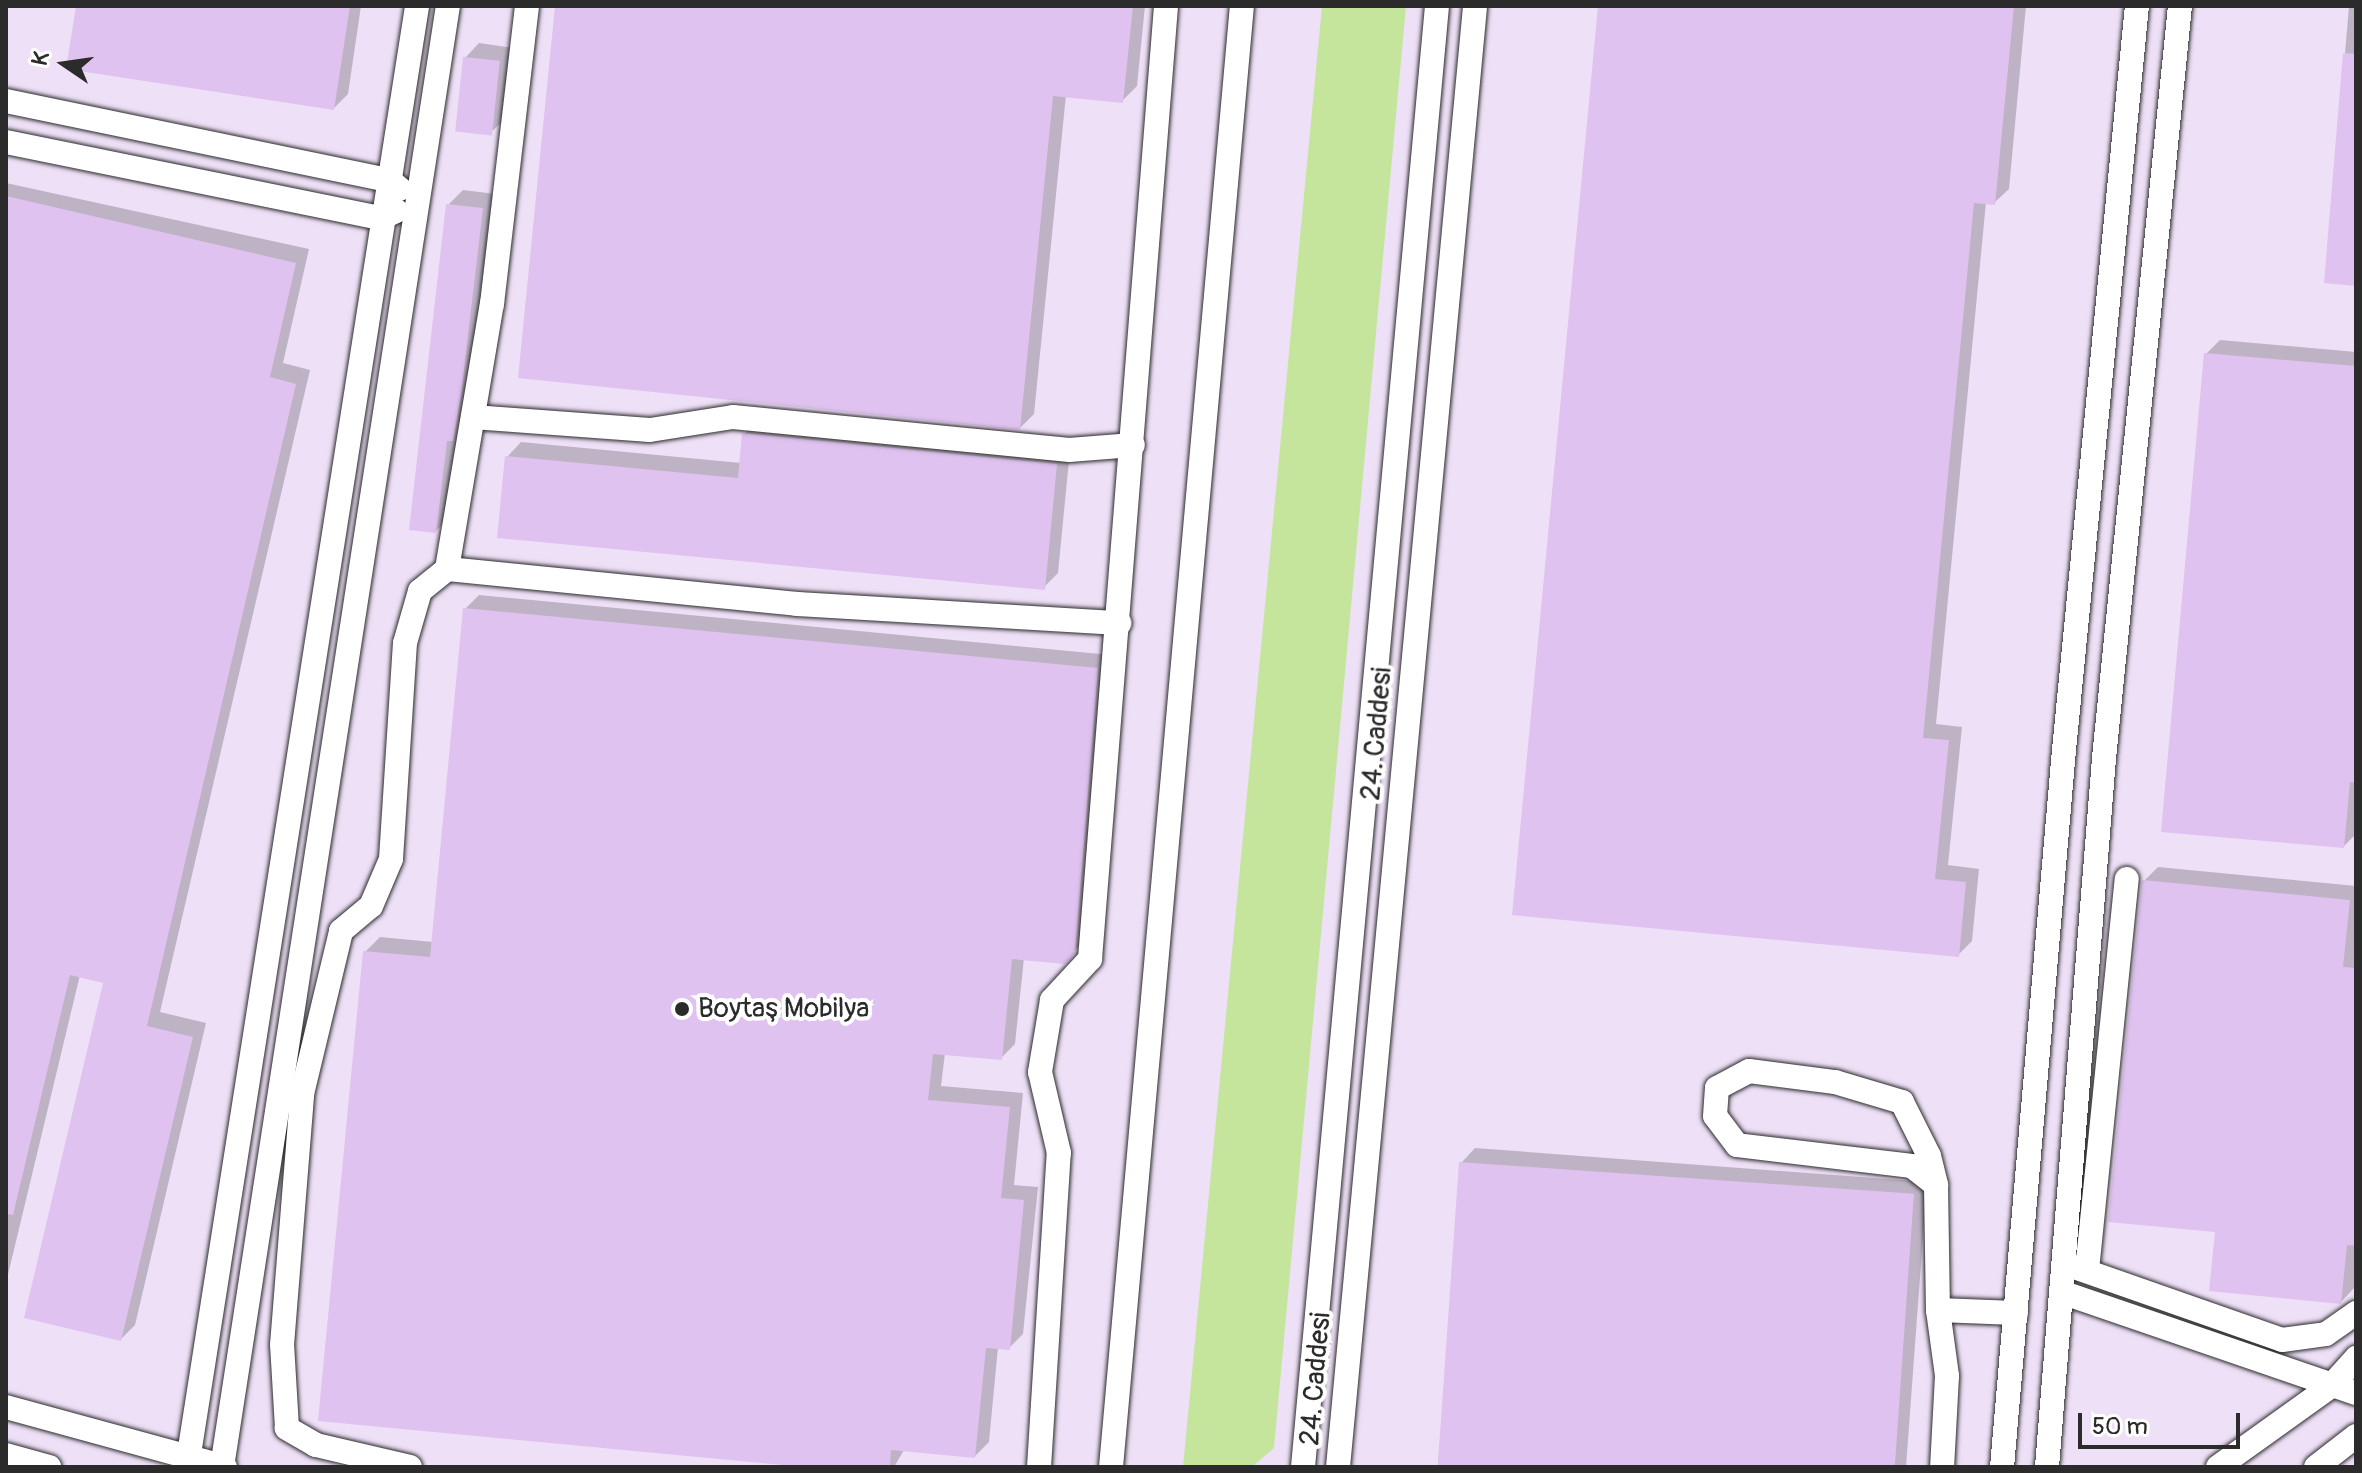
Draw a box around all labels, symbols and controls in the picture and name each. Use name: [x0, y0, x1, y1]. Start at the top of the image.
north arrow: [24, 24, 104, 104]
text: K: [25, 49, 56, 68]
street label: 24. Caddesi: [1354, 666, 1400, 802]
place label: Boytaş Mobilya: [698, 992, 869, 1026]
marker: Boytaş Mobilya: [673, 1000, 691, 1018]
street label: 24. Caddesi: [1293, 1311, 1339, 1447]
scale bar: [2082, 1397, 2244, 1447]
text: 50 m: [2092, 1412, 2148, 1441]

